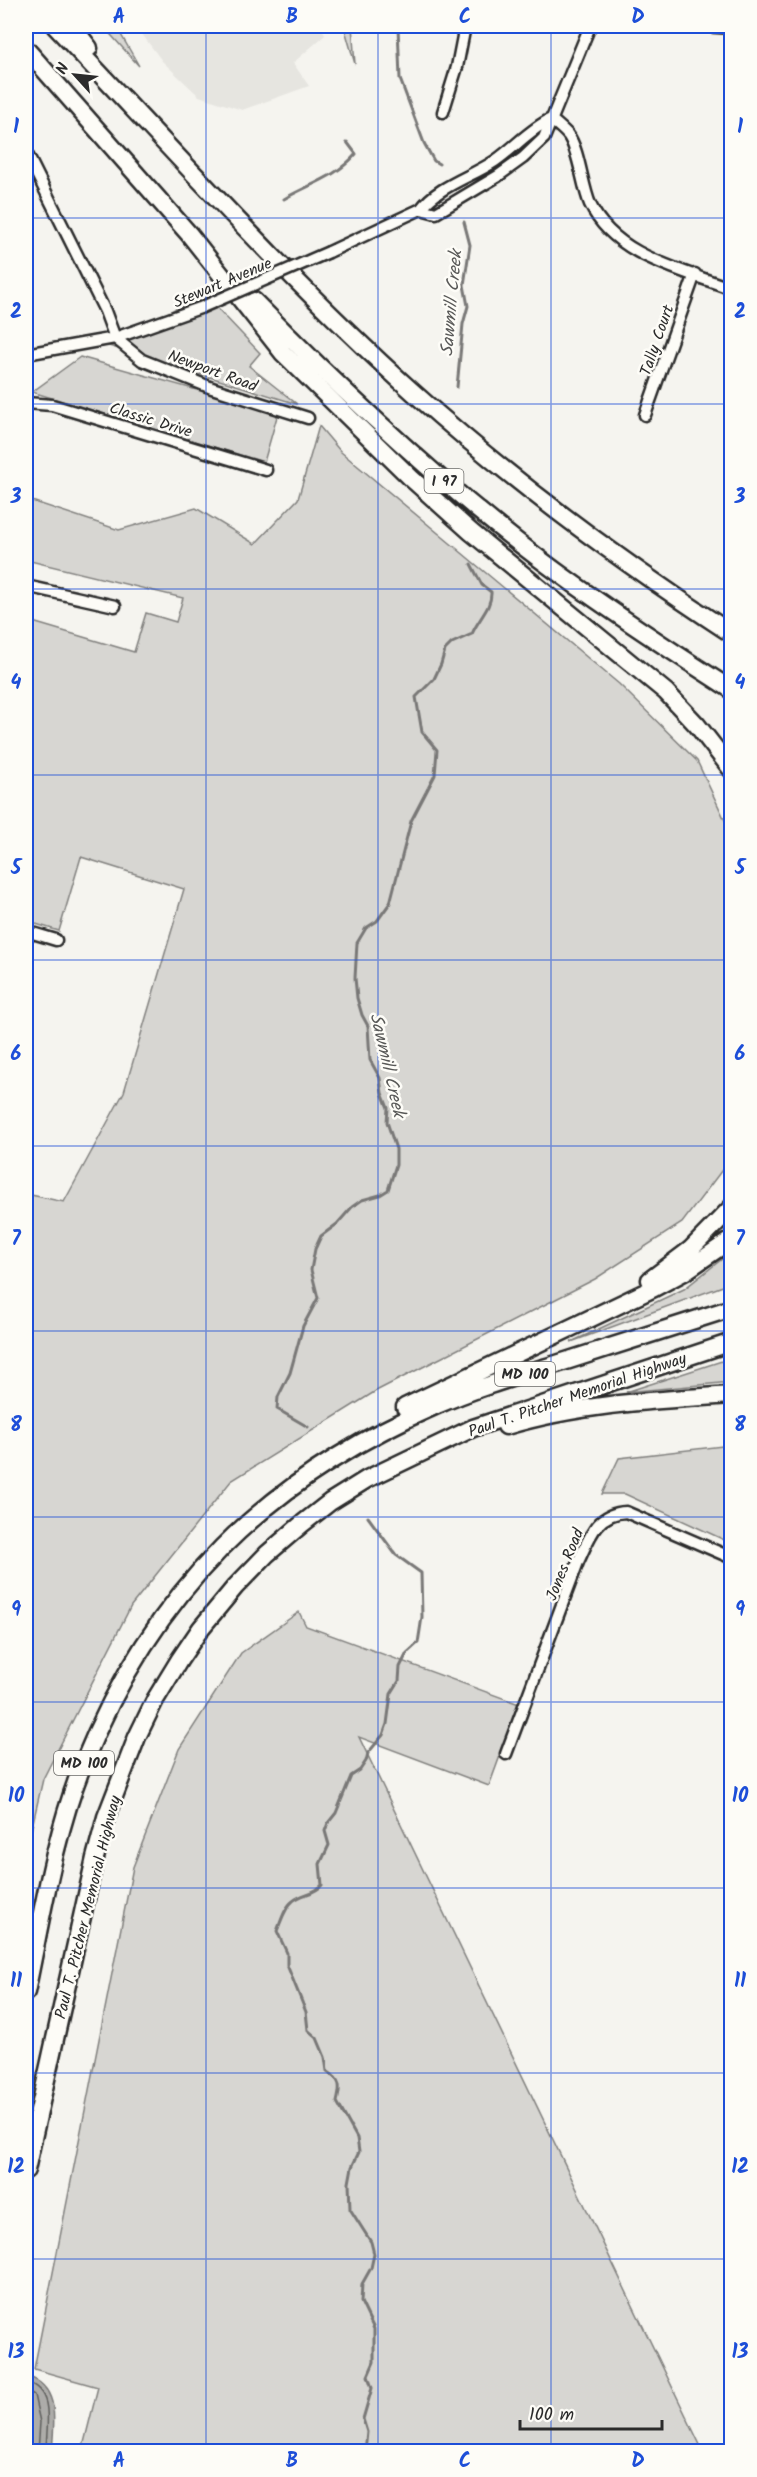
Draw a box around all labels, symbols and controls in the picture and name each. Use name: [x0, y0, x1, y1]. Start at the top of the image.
text: A: [113, 2, 125, 34]
text: B: [286, 2, 298, 34]
text: C: [459, 2, 471, 34]
text: D: [631, 2, 645, 34]
north arrow: [45, 45, 105, 105]
text: N: [50, 59, 76, 79]
text: 1: [13, 112, 19, 144]
text: 1: [737, 112, 743, 144]
water label: Sawmill Creek: [433, 246, 472, 357]
street label: Stewart Avenue: [169, 251, 276, 315]
text: 2: [10, 297, 22, 329]
text: 2: [734, 297, 746, 329]
street label: Tally Court: [634, 301, 682, 379]
street label: Newport Road: [164, 344, 262, 400]
street label: Classic Drive: [106, 396, 195, 445]
road number: I 97: [424, 469, 464, 493]
text: 3: [10, 482, 22, 514]
text: 3: [734, 482, 746, 514]
text: 4: [11, 668, 22, 700]
text: 4: [735, 668, 746, 700]
text: 5: [10, 853, 23, 885]
text: 5: [734, 853, 747, 885]
water label: Sawmill Creek: [360, 1010, 413, 1123]
text: 6: [11, 1039, 22, 1071]
text: 6: [735, 1039, 746, 1071]
text: 7: [11, 1224, 21, 1256]
text: 7: [735, 1224, 745, 1256]
street label: Paul T. Pitcher Memorial Highway: [465, 1346, 691, 1445]
road number: MD 100: [495, 1362, 555, 1386]
text: 8: [10, 1410, 22, 1442]
text: 8: [734, 1410, 746, 1442]
street label: Jones Road: [540, 1524, 592, 1604]
text: 9: [11, 1595, 21, 1627]
text: 9: [735, 1595, 745, 1627]
road number: MD 100: [54, 1751, 114, 1775]
text: 10: [8, 1781, 25, 1813]
text: 10: [732, 1781, 749, 1813]
street label: Paul T. Pitcher Memorial Highway: [49, 1793, 128, 2022]
text: 11: [10, 1966, 22, 1998]
text: 11: [734, 1966, 746, 1998]
text: 12: [7, 2152, 25, 2184]
text: 12: [731, 2152, 749, 2184]
text: 13: [8, 2337, 25, 2369]
text: 13: [732, 2337, 749, 2369]
scale bar: [520, 2393, 662, 2431]
text: 100 m: [529, 2401, 574, 2430]
text: A: [113, 2446, 125, 2477]
text: B: [286, 2446, 298, 2477]
text: C: [459, 2446, 471, 2477]
text: D: [631, 2446, 645, 2477]

